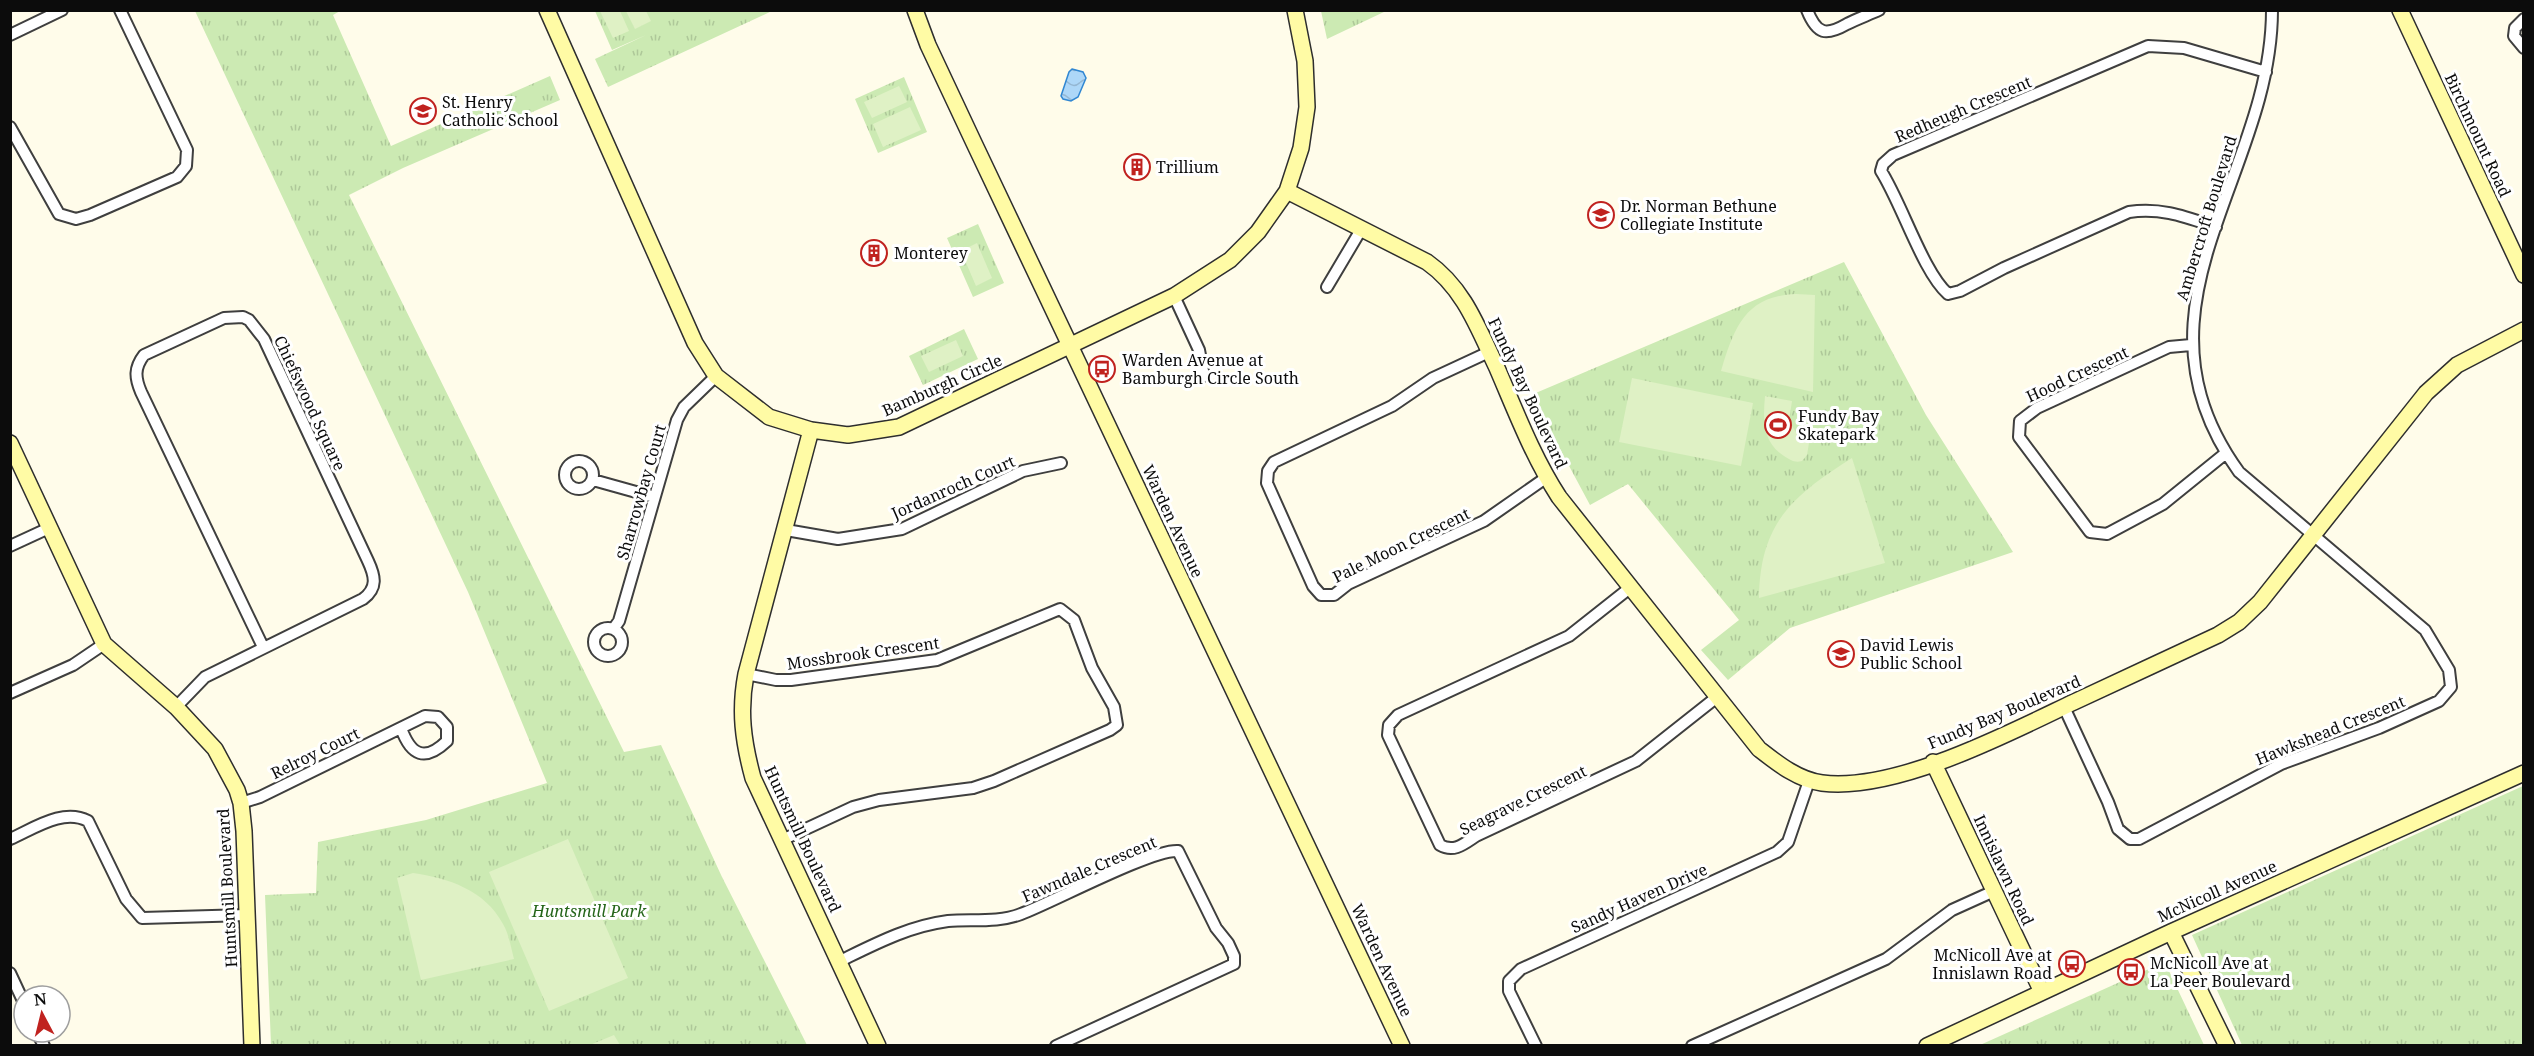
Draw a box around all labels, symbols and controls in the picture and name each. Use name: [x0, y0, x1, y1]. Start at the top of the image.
street label: Birchmount Road: [2440, 69, 2516, 201]
street label: Redheugh Crescent: [1891, 70, 2035, 148]
place label: St. Henry Catholic School: [442, 91, 558, 131]
school or university icon: St. Henry Catholic School: [408, 96, 438, 126]
street label: Ambercroft Boulevard: [2170, 133, 2242, 303]
building icon: Trillium: [1122, 152, 1152, 182]
place label: Trillium: [1156, 156, 1219, 178]
place label: Dr. Norman Bethune Collegiate Institute: [1620, 195, 1777, 235]
school or university icon: Dr. Norman Bethune Collegiate Institute: [1586, 200, 1616, 230]
building icon: Monterey: [859, 238, 889, 268]
place label: Monterey: [894, 242, 969, 264]
street label: Fundy Bay Boulevard: [1483, 314, 1573, 472]
street label: Chiefswood Square: [269, 332, 351, 474]
street label: Hood Crescent: [2022, 340, 2132, 407]
street label: Bamburgh Circle: [879, 349, 1005, 421]
place label: Warden Avenue at Bamburgh Circle South: [1122, 349, 1299, 389]
bus stop icon: Warden Avenue at Bamburgh Circle South: [1087, 354, 1117, 384]
place label: Fundy Bay Skatepark: [1798, 405, 1880, 445]
sports icon: Fundy Bay Skatepark: [1763, 410, 1793, 440]
street label: Sharrowbay Court: [611, 421, 671, 562]
street label: Jordanroch Court: [887, 450, 1019, 525]
street label: Warden Avenue: [1137, 461, 1209, 581]
street label: Pale Moon Crescent: [1329, 502, 1473, 588]
street label: Mossbrook Crescent: [785, 631, 941, 675]
place label: David Lewis Public School: [1860, 634, 1962, 674]
school or university icon: David Lewis Public School: [1826, 639, 1856, 669]
street label: Fundy Bay Boulevard: [1924, 670, 2084, 754]
street label: Hawkshead Crescent: [2252, 690, 2408, 770]
street label: Relroy Court: [267, 722, 363, 784]
street label: Seagrave Crescent: [1456, 760, 1590, 840]
street label: Huntsmill Boulevard: [759, 762, 847, 916]
street label: Huntsmill Boulevard: [212, 808, 242, 968]
street label: Innislawn Road: [1969, 811, 2039, 929]
street label: Fawndale Crescent: [1018, 831, 1160, 907]
street label: McNicoll Avenue: [2154, 855, 2280, 927]
street label: Sandy Haven Drive: [1567, 858, 1711, 938]
park label: Huntsmill Park: [531, 900, 647, 922]
street label: Warden Avenue: [1346, 900, 1418, 1020]
place label: McNicoll Ave at Innislawn Road: [1932, 944, 2052, 984]
bus stop icon: McNicoll Ave at Innislawn Road: [2057, 949, 2087, 979]
place label: McNicoll Ave at La Peer Boulevard: [2150, 952, 2291, 992]
bus stop icon: McNicoll Ave at La Peer Boulevard: [2116, 957, 2146, 987]
north arrow: [12, 984, 72, 1044]
text: N: [33, 987, 48, 1011]

